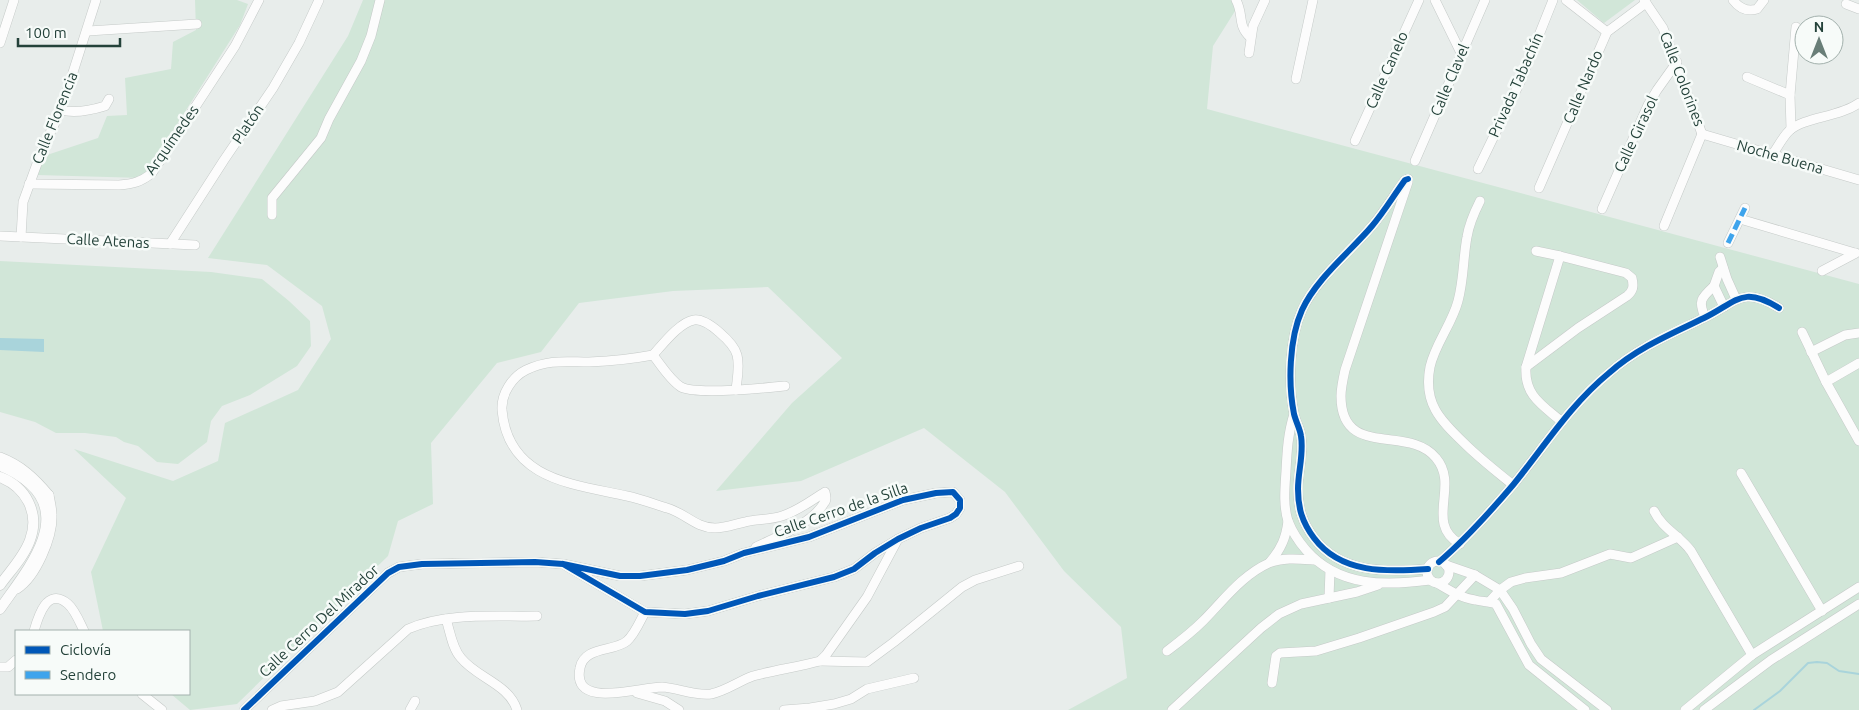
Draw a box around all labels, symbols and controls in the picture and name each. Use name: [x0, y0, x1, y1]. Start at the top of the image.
scale bar: [18, 15, 120, 47]
north arrow: [1794, 15, 1844, 65]
text: N: [1814, 19, 1824, 35]
text: 100 m: [25, 24, 67, 41]
street label: Calle Canelo: [1362, 28, 1411, 111]
street label: Calle Colorines: [1657, 29, 1708, 128]
street label: Privada Tabachín: [1485, 30, 1546, 140]
street label: Calle Clavel: [1427, 41, 1472, 119]
street label: Calle Nardo: [1559, 48, 1606, 126]
street label: Calle Florencia: [28, 69, 81, 166]
street label: Calle Girasol: [1610, 93, 1661, 175]
street label: Platón: [228, 101, 267, 147]
street label: Arquímedes: [141, 102, 202, 178]
street label: Noche Buena: [1735, 136, 1825, 177]
street label: Calle Atenas: [66, 230, 150, 251]
street label: Calle Cerro de la Silla: [772, 479, 910, 540]
street label: Calle Cerro Del Mirador: [255, 561, 382, 680]
legend: [15, 630, 190, 695]
text: Ciclovía: [60, 641, 111, 658]
text: Sendero: [60, 666, 116, 683]

